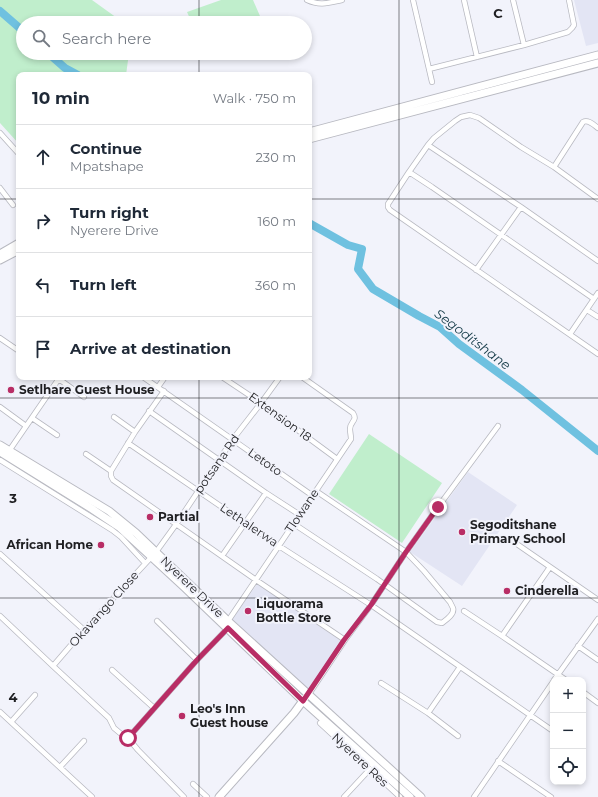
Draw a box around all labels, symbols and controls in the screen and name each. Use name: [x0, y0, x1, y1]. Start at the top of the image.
text: C: [493, 5, 503, 21]
search box: [16, 16, 312, 60]
icon: search: [30, 27, 52, 49]
text: Search here: [62, 29, 151, 48]
text: 10 min: [32, 88, 90, 108]
text: Walk · 750 m: [213, 90, 296, 106]
text: Continue: [70, 139, 142, 158]
icon: ahead: [32, 146, 54, 168]
text: 230 m: [255, 149, 296, 165]
text: Mpatshape: [70, 158, 144, 174]
text: Turn right: [70, 203, 149, 222]
icon: right: [32, 210, 54, 232]
text: 160 m: [258, 213, 296, 229]
text: Nyerere Drive: [70, 222, 159, 238]
icon: left: [32, 274, 54, 296]
text: Turn left: [70, 275, 137, 294]
text: 360 m: [255, 277, 296, 293]
water label: Segoditshane: [432, 305, 514, 373]
icon: arrive: [32, 338, 54, 360]
text: Arrive at destination: [70, 339, 231, 358]
place label: Setlhare Guest House: [19, 382, 155, 397]
marker: Setlhare Guest House: [6, 385, 16, 395]
street label: Extension 18: [246, 389, 315, 445]
street label: potsana Rd: [191, 431, 242, 496]
street label: Letoto: [245, 444, 285, 479]
street label: Tlowane: [281, 486, 322, 536]
text: 3: [8, 490, 17, 506]
route end: [429, 498, 447, 516]
street label: Lethalerwa: [217, 500, 281, 550]
place label: Partial: [158, 509, 199, 524]
marker: Partial: [145, 512, 155, 522]
place label: Segoditshane Primary School: [470, 517, 566, 546]
marker: Segoditshane Primary School: [457, 527, 467, 537]
place label: African Home: [5, 537, 93, 552]
marker: African Home: [96, 540, 106, 550]
street label: Nyerere Drive: [158, 553, 227, 620]
street label: Okavango Close: [66, 568, 142, 650]
place label: Cinderella: [515, 583, 579, 598]
marker: Cinderella: [502, 586, 512, 596]
place label: Liquorama Bottle Store: [256, 596, 332, 625]
marker: Liquorama Bottle Store: [243, 606, 253, 616]
map controls: [550, 677, 586, 785]
button: +: [550, 677, 586, 713]
text: 4: [9, 689, 18, 705]
place label: Leo's Inn Guest house: [190, 701, 269, 730]
marker: Leo's Inn Guest house: [177, 711, 187, 721]
button: −: [550, 713, 586, 749]
route start: [119, 729, 137, 747]
street label: Nyerere Res: [329, 730, 392, 790]
button: locate: [550, 749, 586, 785]

